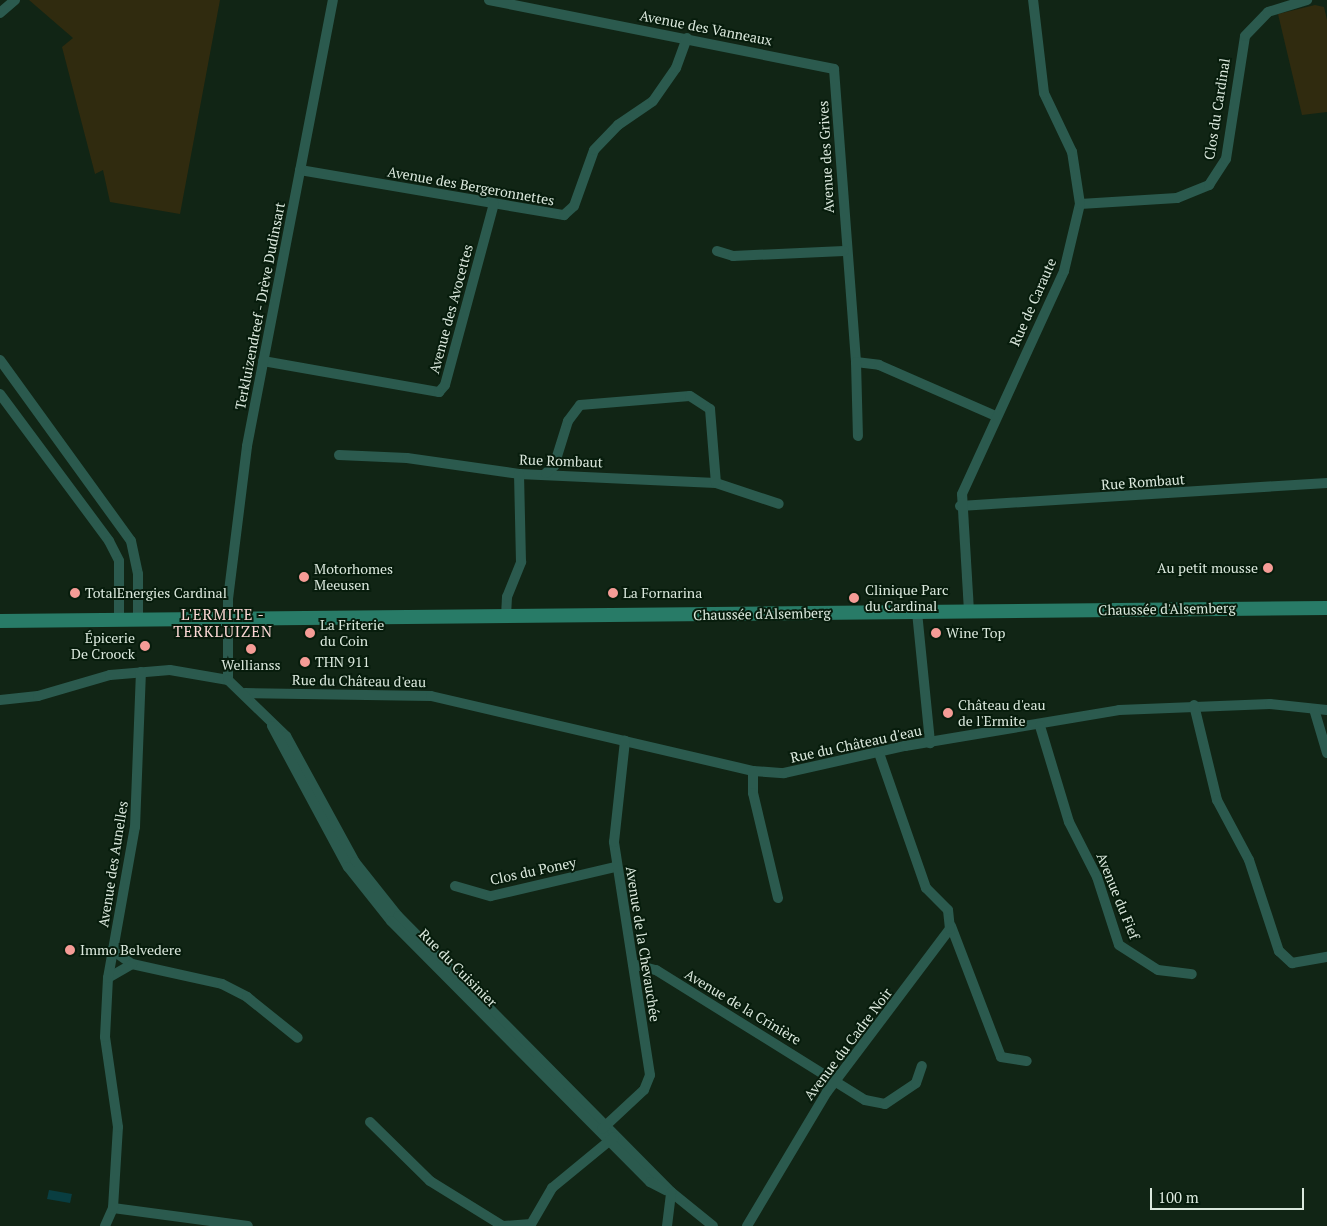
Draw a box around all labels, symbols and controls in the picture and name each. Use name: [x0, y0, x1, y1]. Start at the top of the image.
street label: Avenue des Vanneaux: [638, 7, 774, 49]
street label: Clos du Cardinal: [1201, 57, 1233, 161]
street label: Avenue des Grives: [815, 100, 837, 214]
street label: Avenue des Bergeronnettes: [386, 163, 556, 209]
street label: Terkluizendreef - Drève Dudinsart: [232, 200, 288, 412]
street label: Avenue des Avocettes: [426, 242, 476, 376]
street label: Rue de Caraute: [1006, 255, 1060, 349]
street label: Rue Rombaut: [519, 451, 603, 471]
street label: Rue Rombaut: [1101, 471, 1185, 493]
place label: Au petit mousse: [1157, 560, 1258, 576]
place label: Motorhomes Meeusen: [314, 561, 393, 594]
marker: Au petit mousse: [1262, 562, 1274, 574]
marker: Motorhomes Meeusen: [298, 571, 310, 583]
place label: Clinique Parc du Cardinal: [865, 582, 948, 614]
place label: TotalEnergies Cardinal: [85, 585, 227, 601]
place label: La Fornarina: [623, 585, 702, 601]
marker: TotalEnergies Cardinal: [69, 587, 81, 599]
marker: La Fornarina: [607, 587, 619, 599]
marker: Clinique Parc du Cardinal: [847, 591, 861, 605]
street label: Chaussée d'Alsemberg: [1098, 599, 1236, 619]
street label: Chaussée d'Alsemberg: [693, 604, 831, 624]
district label: L'ERMITE - TERKLUIZEN: [172, 605, 274, 640]
place label: La Friterie du Coin: [320, 617, 384, 650]
place label: Wine Top: [946, 625, 1005, 641]
marker: La Friterie du Coin: [304, 627, 316, 639]
marker: Wine Top: [930, 627, 942, 639]
place label: Épicerie De Croock: [71, 630, 135, 662]
marker: Épicerie De Croock: [139, 640, 151, 652]
marker: Wellianss: [245, 643, 257, 655]
place label: THN 911: [315, 654, 370, 670]
marker: THN 911: [299, 656, 311, 668]
place label: Wellianss: [221, 657, 281, 673]
street label: Rue du Château d'eau: [292, 671, 426, 691]
place label: Château d'eau de l'Ermite: [958, 697, 1046, 730]
marker: Château d'eau de l'Ermite: [942, 707, 954, 719]
street label: Rue du Château d'eau: [789, 722, 923, 766]
street label: Avenue des Aunelles: [95, 799, 131, 929]
street label: Avenue du Fief: [1093, 850, 1143, 942]
street label: Clos du Poney: [488, 854, 578, 888]
street label: Avenue de la Chevauchée: [622, 865, 664, 1023]
street label: Rue du Cuisinier: [416, 926, 500, 1010]
place label: Immo Belvedere: [80, 942, 181, 958]
marker: Immo Belvedere: [64, 944, 76, 956]
street label: Avenue de la Crinière: [682, 966, 804, 1048]
street label: Avenue du Cadre Noir: [800, 985, 896, 1103]
scale bar: [1152, 1178, 1306, 1210]
text: 100 m: [1158, 1187, 1199, 1207]

